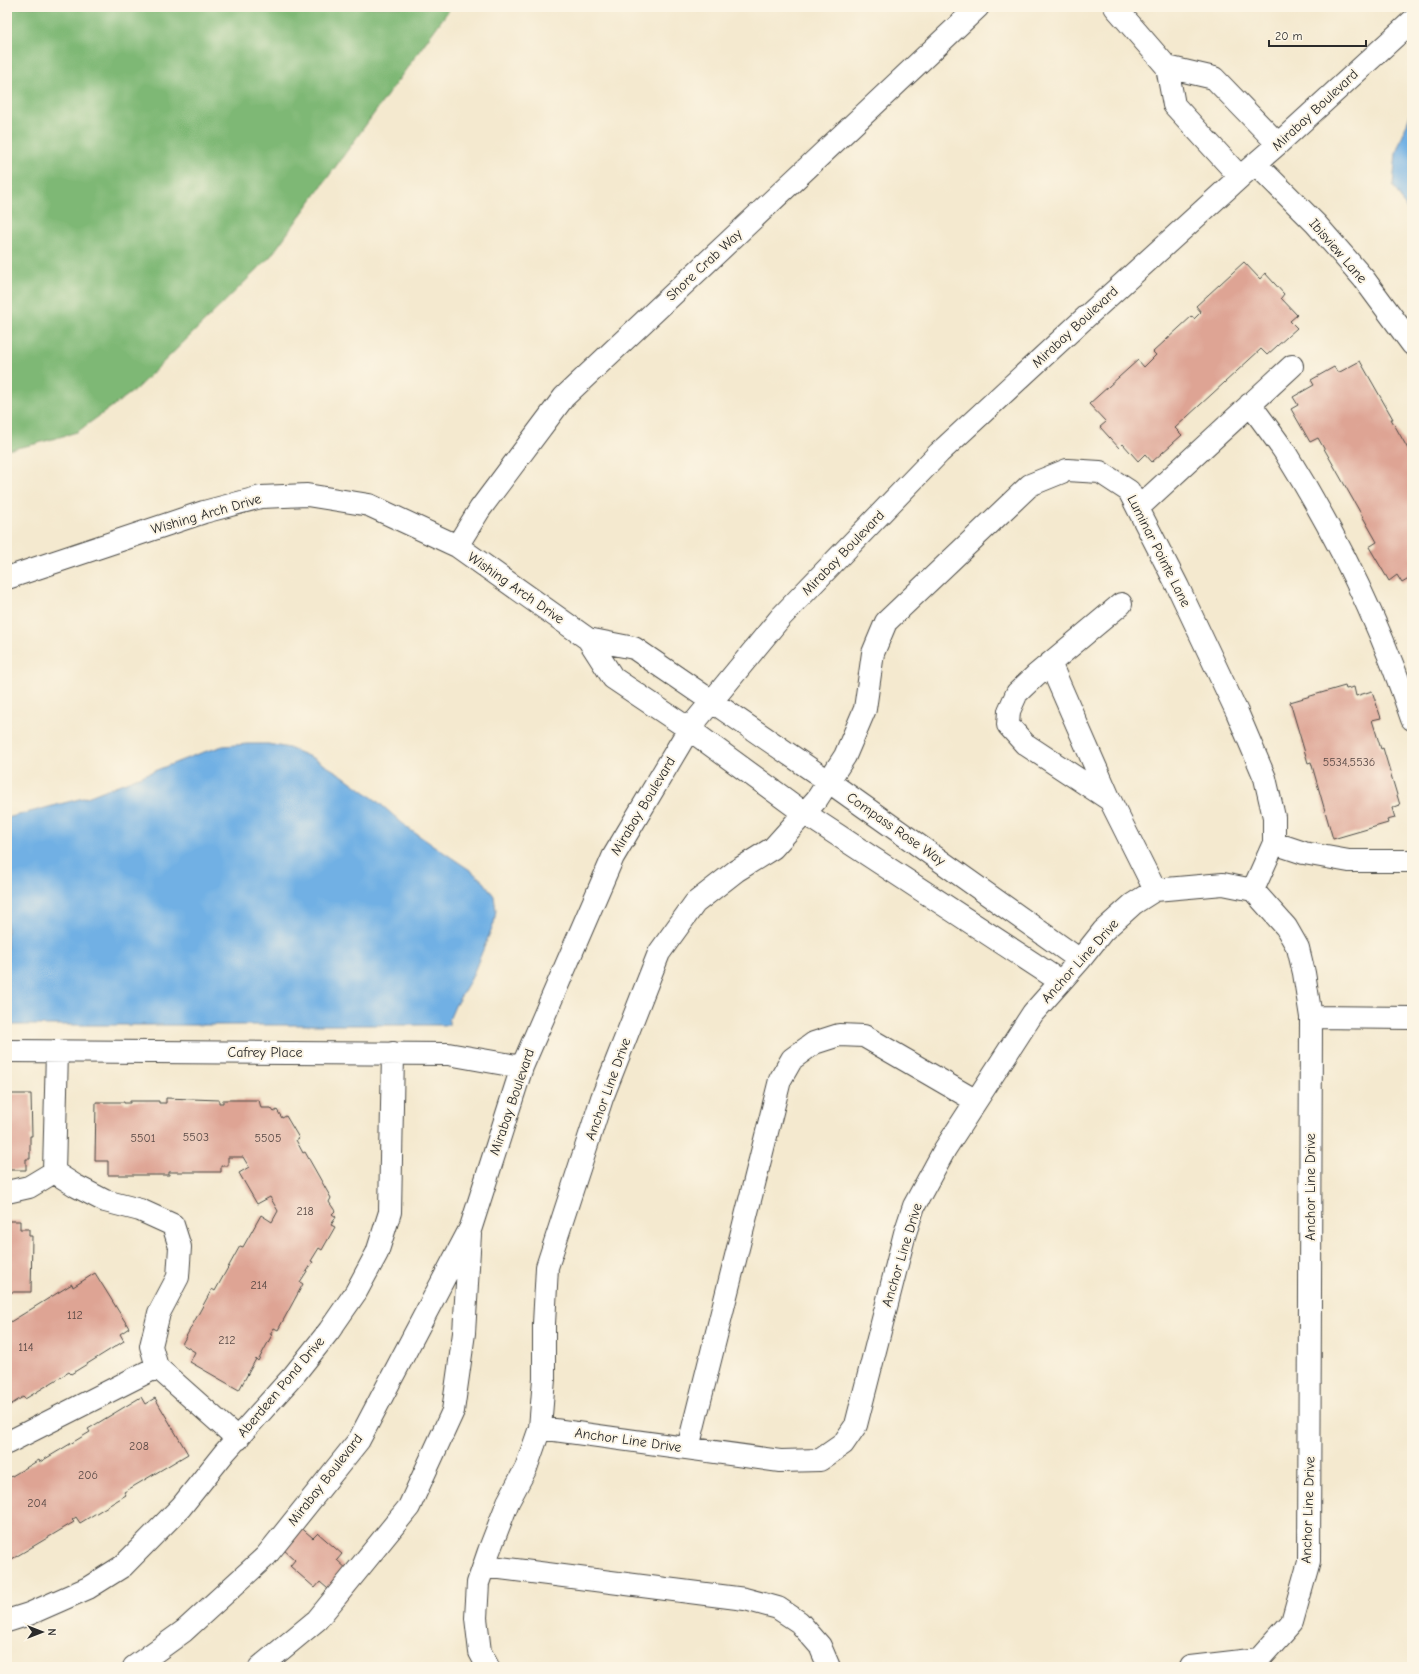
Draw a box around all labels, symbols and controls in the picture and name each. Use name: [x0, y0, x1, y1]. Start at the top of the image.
scale bar: [1269, 22, 1366, 48]
text: 20 m: [1275, 29, 1303, 43]
street label: Mirabay Boulevard: [1268, 66, 1362, 154]
street label: Ibisview Lane: [1305, 215, 1371, 287]
street label: Shore Crab Way: [663, 225, 746, 304]
street label: Mirabay Boulevard: [1028, 283, 1122, 371]
street label: Wishing Arch Drive: [149, 490, 263, 538]
street label: Luminar Pointe Lane: [1123, 492, 1195, 610]
street label: Mirabay Boulevard: [798, 507, 888, 599]
street label: Wishing Arch Drive: [464, 548, 568, 628]
street label: Mirabay Boulevard: [607, 754, 679, 858]
house number: 5534,5536: [1323, 755, 1375, 769]
street label: Compass Rose Way: [844, 789, 949, 870]
street label: Anchor Line Drive: [1038, 915, 1122, 1007]
street label: Anchor Line Drive: [582, 1036, 634, 1142]
street label: Cafrey Place: [228, 1044, 302, 1061]
street label: Mirabay Boulevard: [486, 1046, 538, 1158]
house number: 5503: [183, 1130, 209, 1144]
house number: 5501: [130, 1131, 156, 1145]
house number: 5505: [255, 1131, 281, 1145]
street label: Anchor Line Drive: [1302, 1133, 1319, 1241]
street label: Anchor Line Drive: [878, 1201, 926, 1309]
house number: 218: [296, 1204, 314, 1218]
house number: 214: [251, 1278, 268, 1292]
house number: 112: [67, 1308, 83, 1322]
house number: 212: [218, 1333, 236, 1347]
street label: Aberdeen Pond Drive: [234, 1333, 328, 1441]
house number: 114: [18, 1340, 34, 1354]
street label: Anchor Line Drive: [574, 1424, 682, 1456]
street label: Mirabay Boulevard: [284, 1431, 366, 1529]
house number: 208: [129, 1439, 149, 1453]
street label: Anchor Line Drive: [1298, 1456, 1318, 1564]
house number: 206: [78, 1468, 98, 1482]
house number: 204: [27, 1496, 47, 1510]
north arrow: [22, 1612, 62, 1652]
text: N: [45, 1628, 58, 1636]

